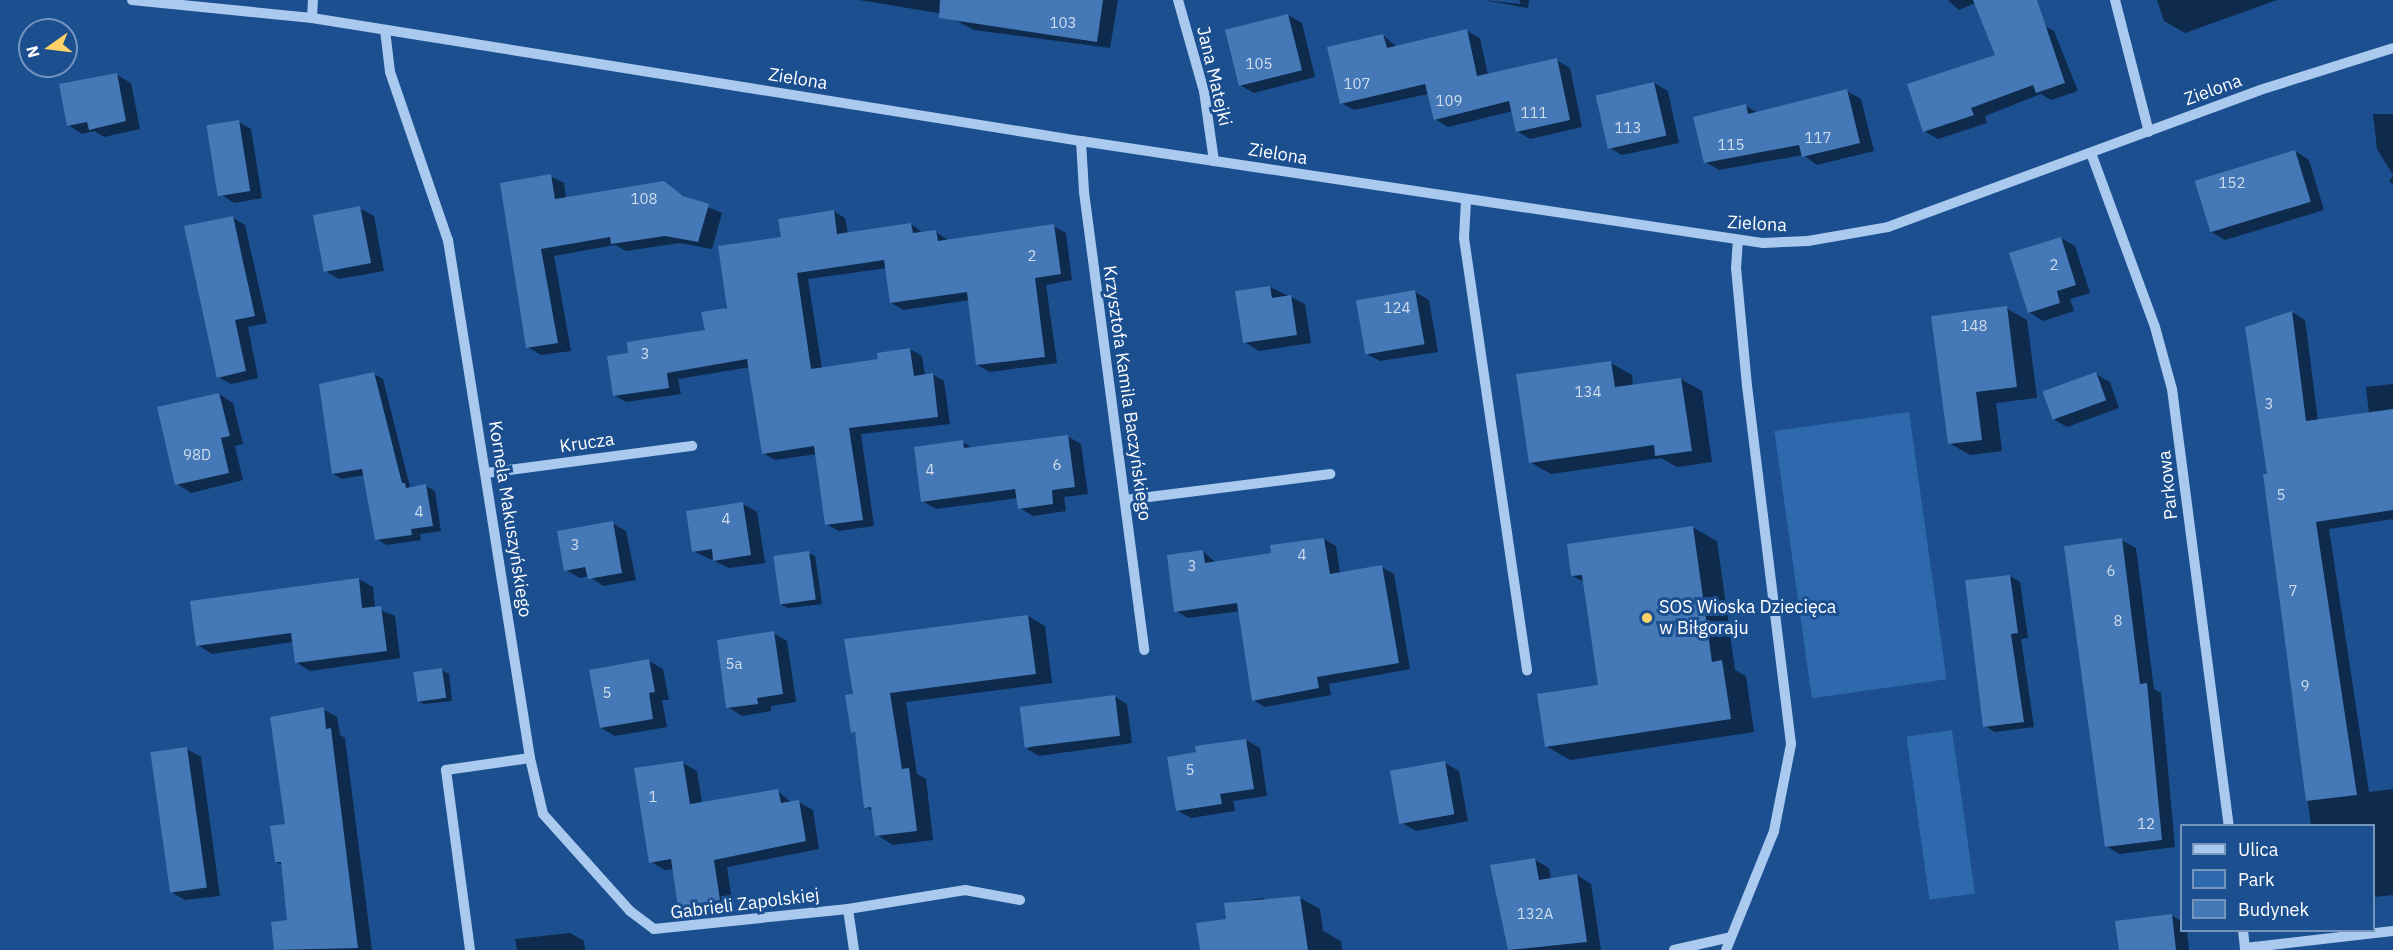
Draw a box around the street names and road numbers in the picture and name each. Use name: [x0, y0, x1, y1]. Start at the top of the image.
street label: Jana Matejki: [1192, 24, 1236, 128]
street label: Zielona: [767, 64, 829, 94]
street label: Zielona: [2181, 70, 2245, 110]
street label: Zielona: [1247, 139, 1309, 169]
street label: Zielona: [1727, 212, 1787, 236]
street label: Krzysztofa Kamila Baczyńskiego: [1098, 264, 1156, 522]
street label: Kornela Makuszyńskiego: [484, 419, 536, 619]
street label: Krucza: [558, 428, 616, 458]
street label: Parkowa: [2154, 449, 2182, 521]
street label: Gabrieli Zapolskiej: [669, 884, 821, 924]

